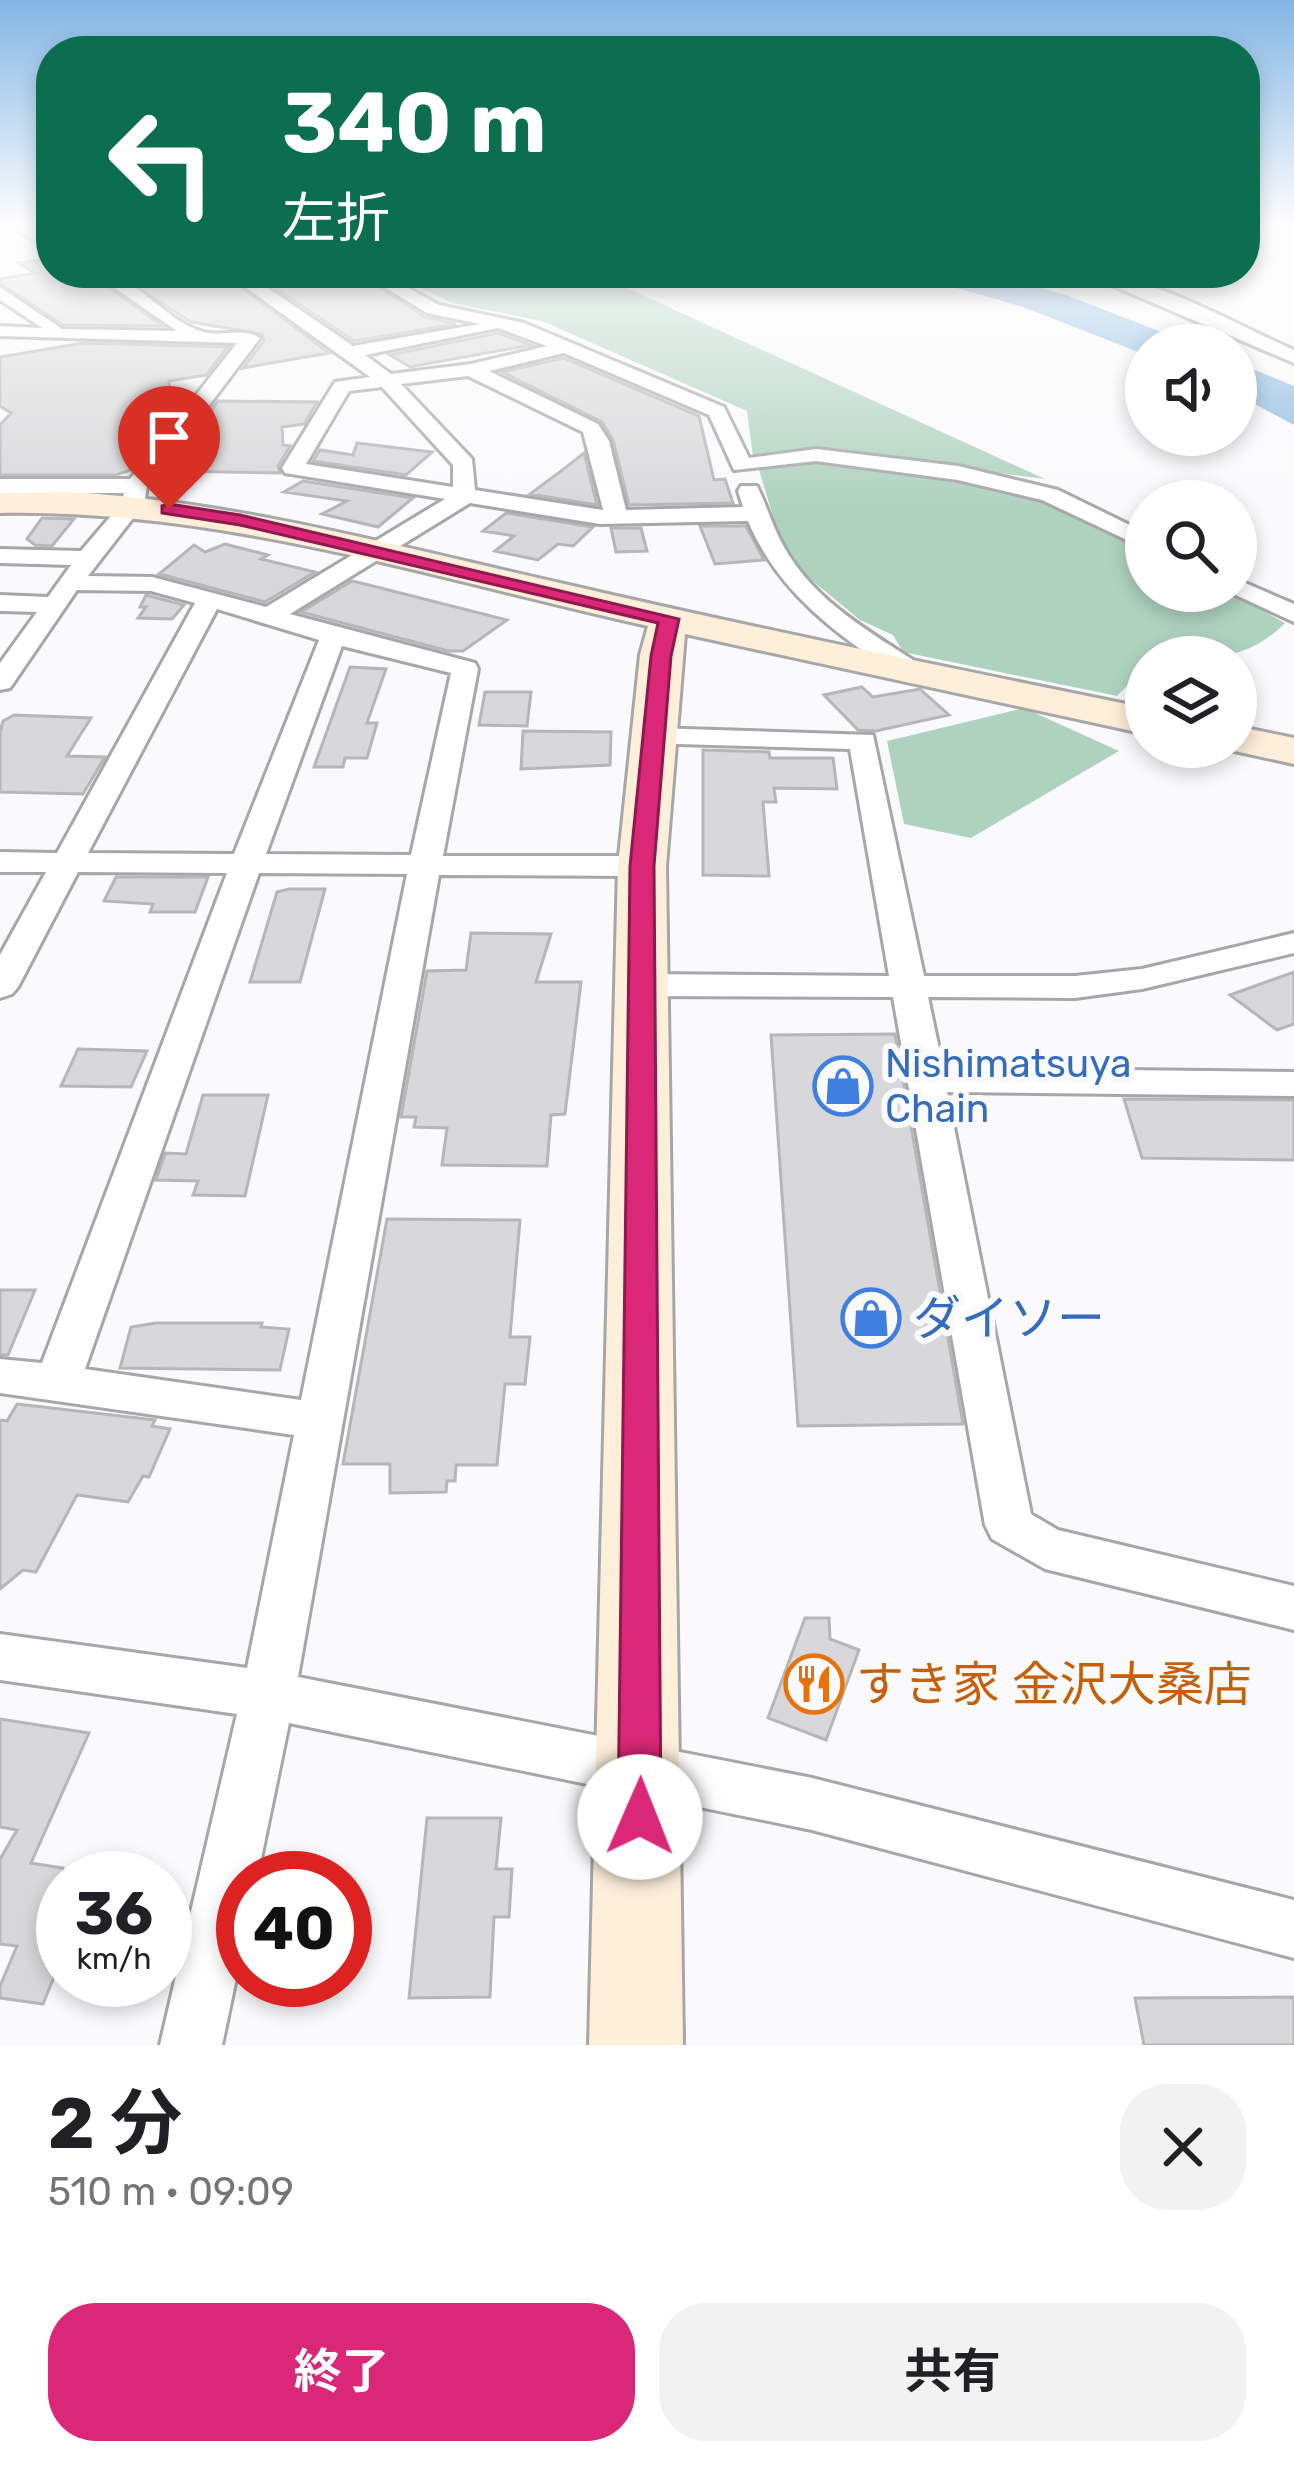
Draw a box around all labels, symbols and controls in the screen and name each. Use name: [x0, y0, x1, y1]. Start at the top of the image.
text: 340 m: [282, 73, 547, 173]
icon: left: [84, 84, 240, 240]
text: 左折: [282, 187, 390, 251]
map controls: [1125, 324, 1257, 768]
button: sound: [1125, 324, 1257, 456]
pin: [118, 386, 220, 509]
icon: arrive: [136, 404, 202, 470]
button: search: [1125, 480, 1257, 612]
button: layers: [1125, 636, 1257, 768]
place label: Nishimatsuya Chain: [885, 1041, 1132, 1132]
shop icon: Nishimatsuya Chain: [812, 1055, 874, 1117]
shop icon: ダイソー: [840, 1287, 902, 1349]
place label: ダイソー: [913, 1290, 1105, 1347]
restaurant icon: すき家 金沢大桑店: [783, 1653, 845, 1715]
place label: すき家 金沢大桑店: [856, 1656, 1252, 1713]
position arrow: [577, 1754, 703, 1880]
speed limit sign: 40: [216, 1851, 372, 2007]
text: 36: [75, 1878, 153, 1949]
text: km/h: [77, 1941, 151, 1977]
text: 2 分: [48, 2081, 182, 2166]
button: close: [1120, 2084, 1246, 2210]
text: 510 m · 09:09: [48, 2169, 294, 2215]
button: 終了: [48, 2303, 635, 2441]
button: 共有: [659, 2303, 1246, 2441]

